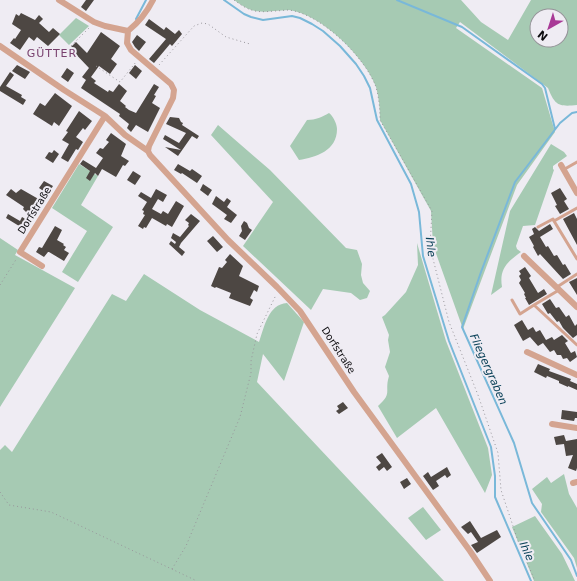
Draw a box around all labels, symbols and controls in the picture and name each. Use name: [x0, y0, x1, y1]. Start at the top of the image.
north arrow: [529, 8, 569, 48]
text: N: [535, 27, 551, 43]
district label: GÜTTER: [27, 47, 77, 60]
street label: Dorfstraße: [16, 185, 53, 236]
water label: Ihle: [423, 236, 438, 258]
street label: Dorfstraße: [319, 325, 358, 376]
water label: Fliegergraben: [467, 332, 510, 407]
water label: Ihle: [517, 539, 537, 563]

